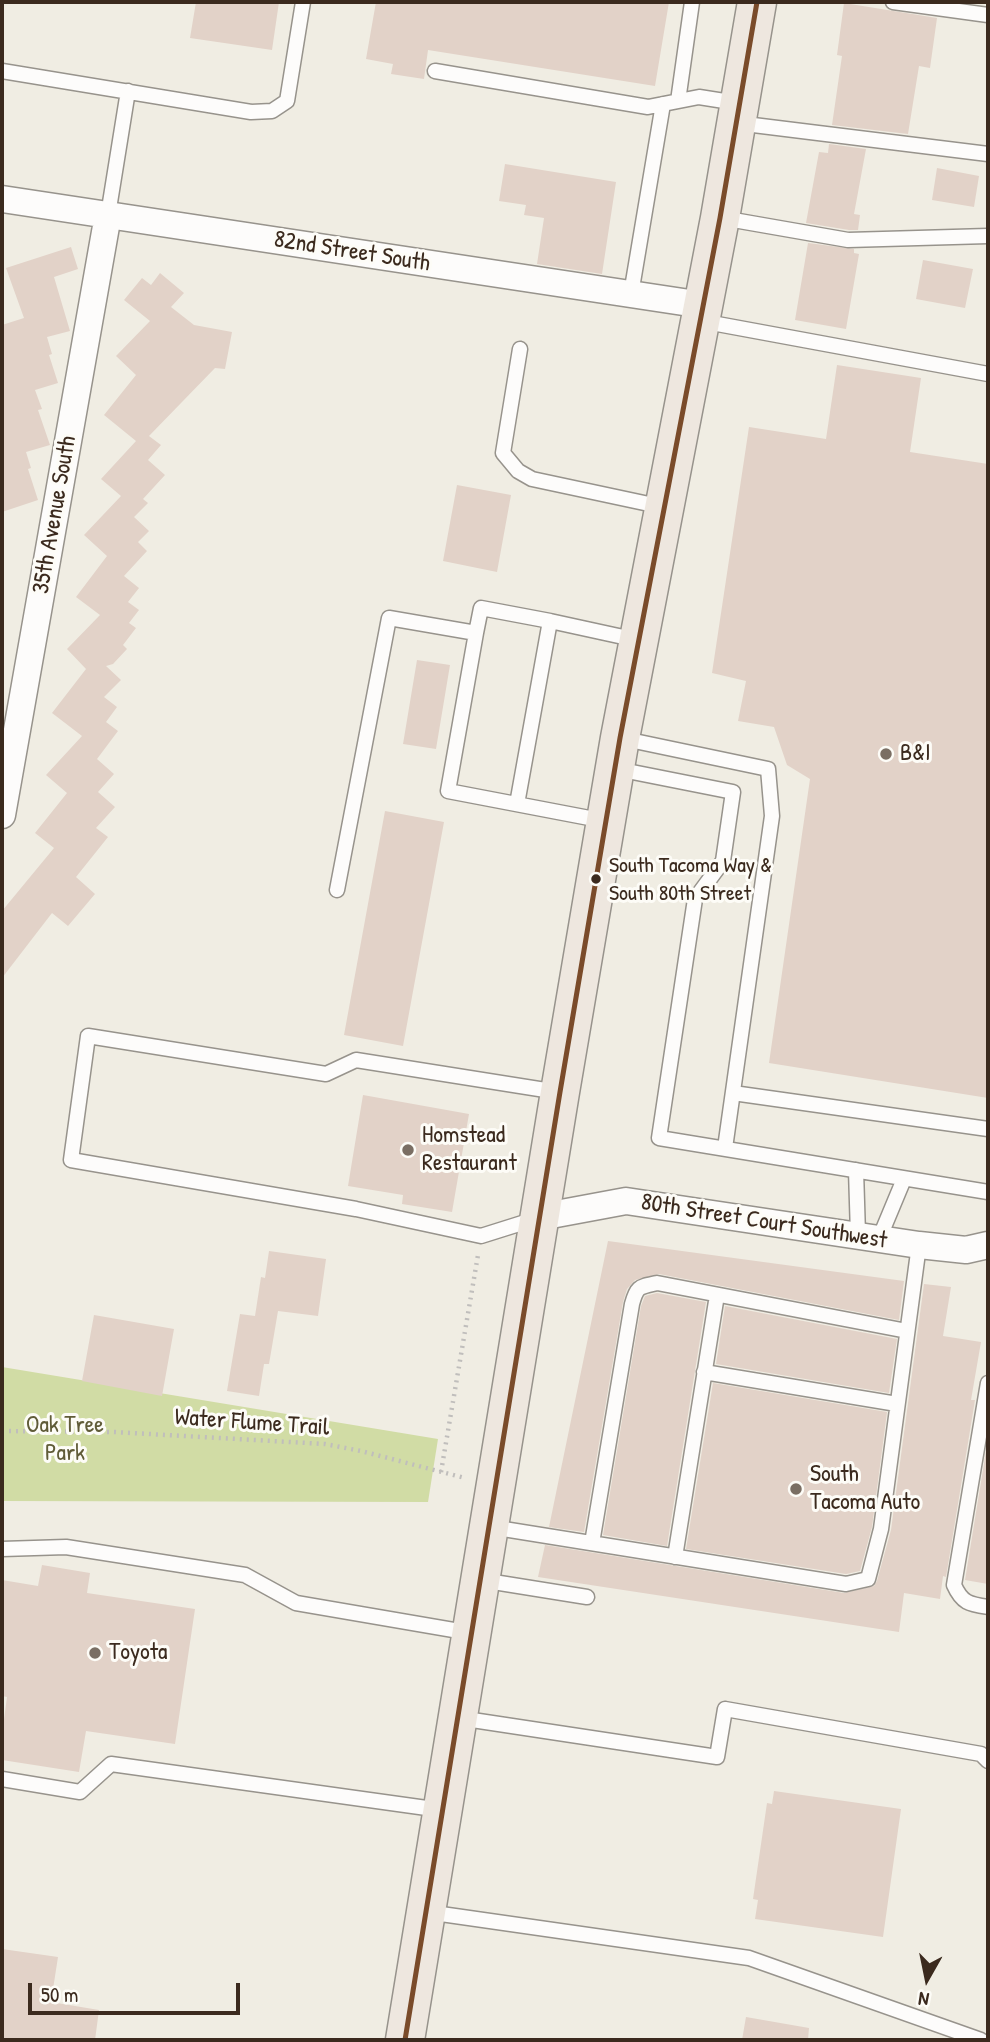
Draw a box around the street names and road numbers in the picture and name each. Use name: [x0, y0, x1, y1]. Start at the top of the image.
street label: 82nd Street South: [272, 225, 432, 279]
street label: 35th Avenue South: [27, 434, 83, 596]
street label: 80th Street Court Southwest: [639, 1188, 889, 1256]
street label: Water Flume Trail: [174, 1403, 330, 1443]

